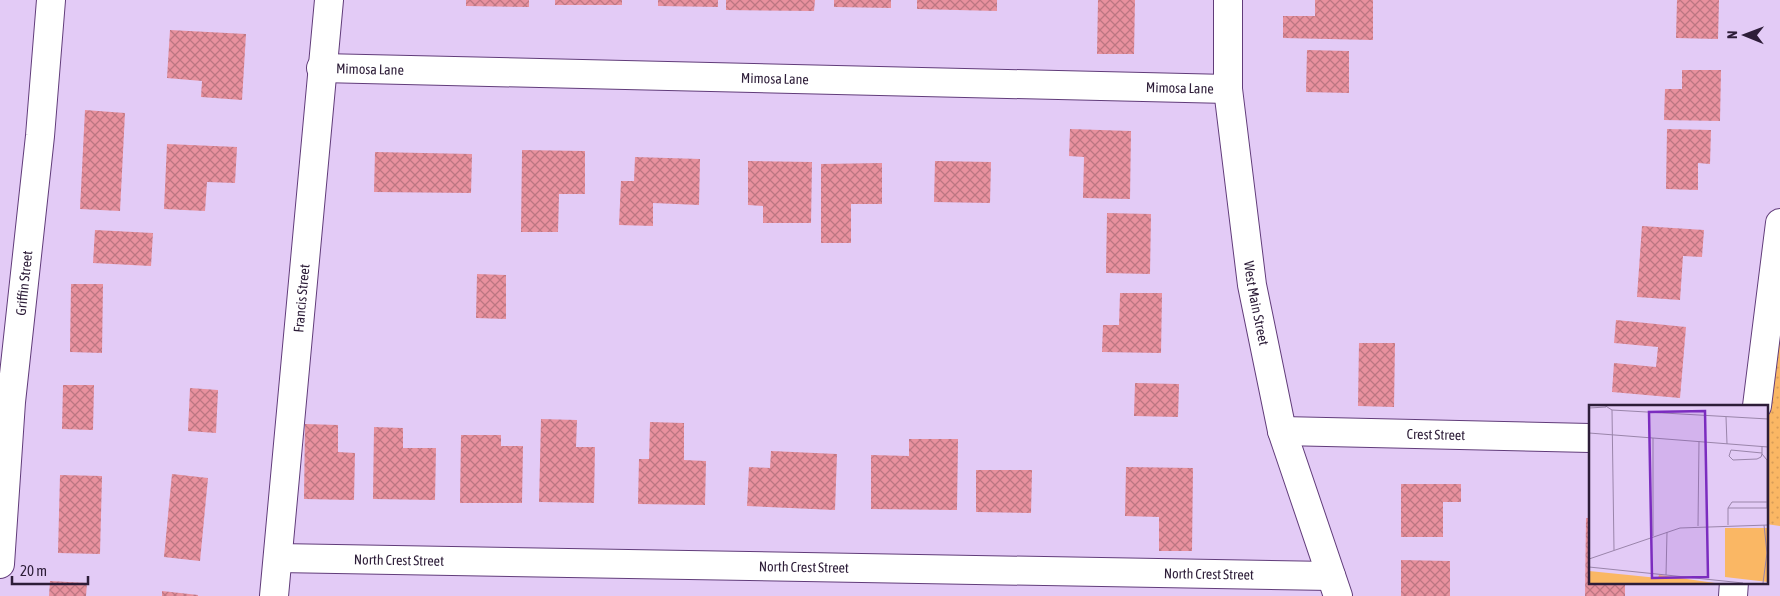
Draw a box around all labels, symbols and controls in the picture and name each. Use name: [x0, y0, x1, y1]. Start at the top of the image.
north arrow: [1720, 10, 1770, 60]
text: N: [1724, 31, 1740, 39]
street label: Mimosa Lane: [336, 60, 404, 78]
street label: Mimosa Lane: [741, 70, 809, 87]
street label: Mimosa Lane: [1146, 79, 1214, 97]
street label: Griffin Street: [12, 250, 35, 316]
street label: West Main Street: [1241, 260, 1272, 347]
street label: Francis Street: [290, 263, 313, 333]
inset map: [1589, 405, 1768, 584]
street label: Crest Street: [1407, 426, 1465, 443]
street label: North Crest Street: [354, 551, 444, 569]
scale bar: [12, 554, 89, 586]
street label: North Crest Street: [759, 558, 849, 576]
text: 20 m: [20, 562, 47, 579]
street label: North Crest Street: [1164, 565, 1254, 583]

